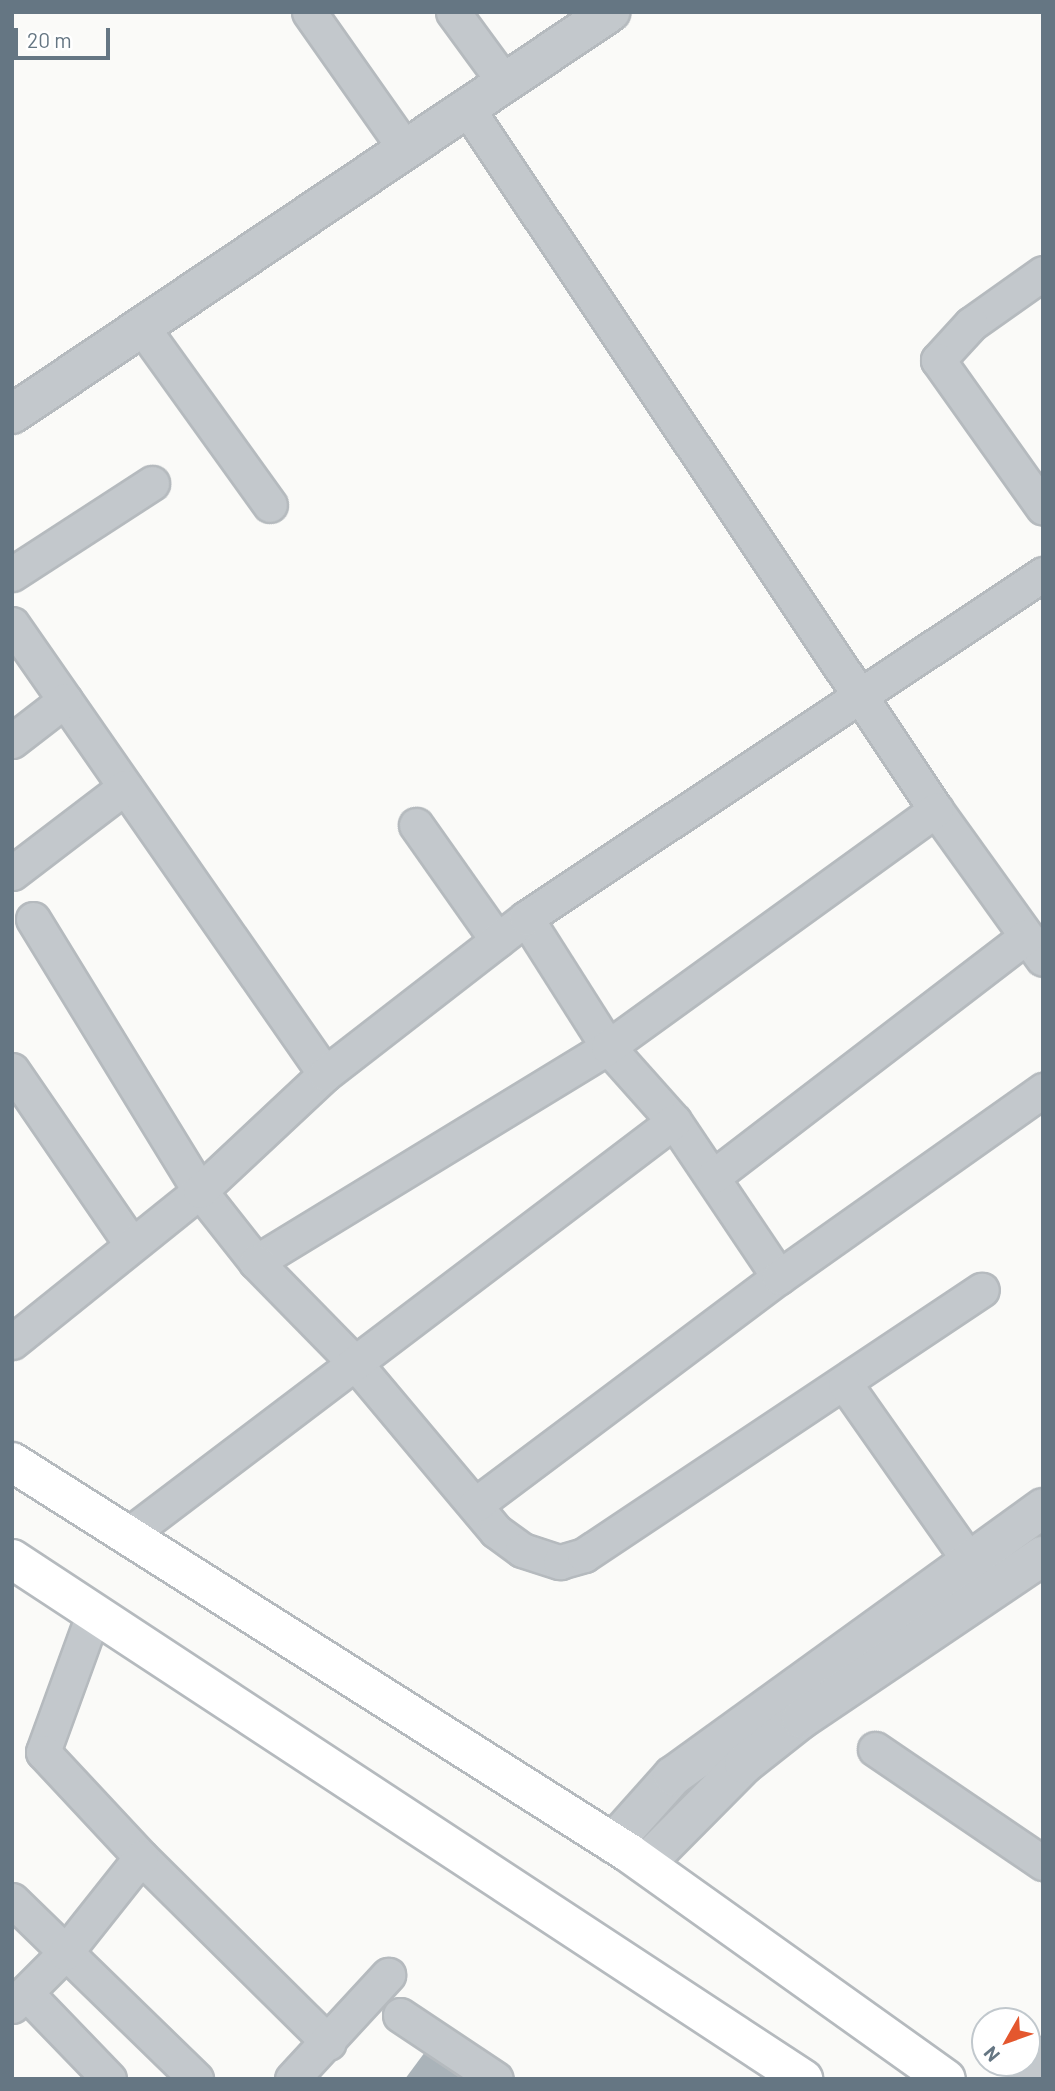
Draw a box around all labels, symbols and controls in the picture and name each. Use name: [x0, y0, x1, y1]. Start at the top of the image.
scale bar: [18, 14, 114, 58]
text: 20 m: [27, 27, 72, 52]
north arrow: [971, 2007, 1041, 2077]
text: N: [978, 2042, 1004, 2067]

